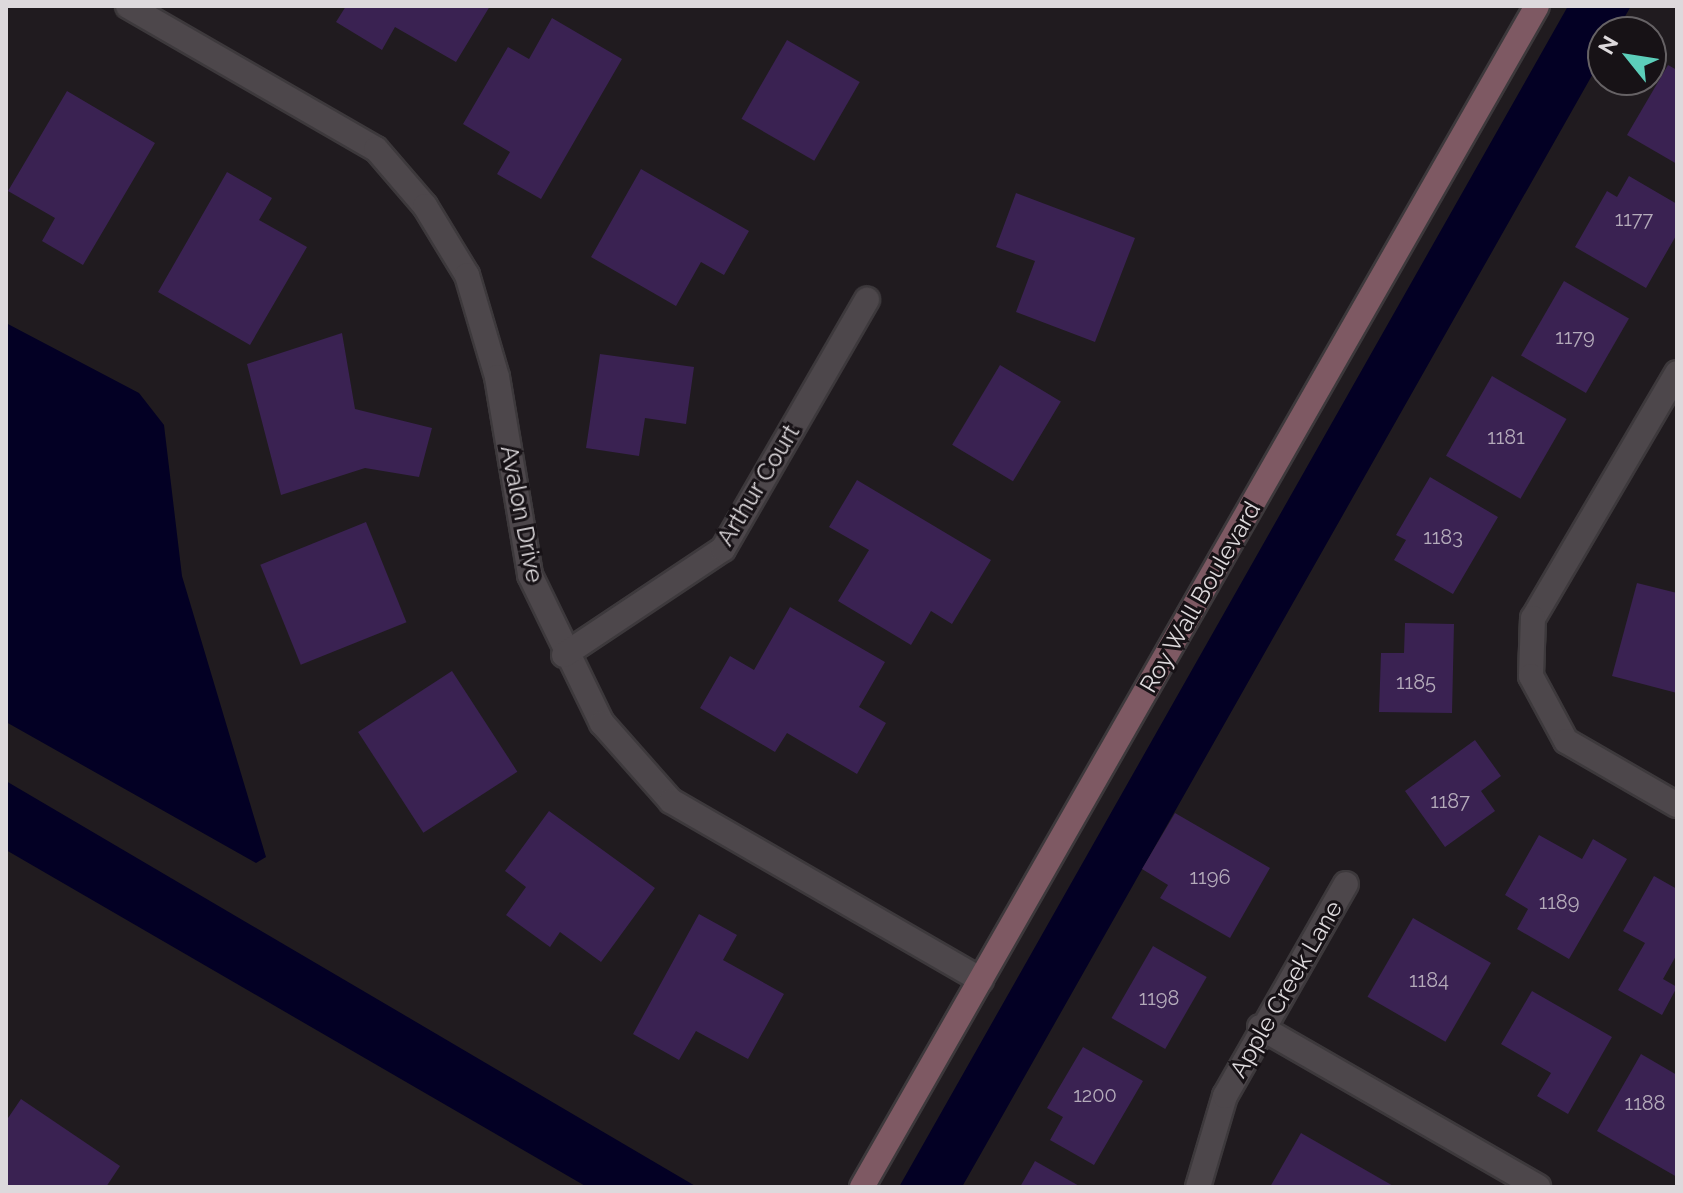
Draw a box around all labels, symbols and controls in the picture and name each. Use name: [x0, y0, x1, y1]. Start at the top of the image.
north arrow: [1587, 16, 1667, 96]
text: N: [1592, 31, 1623, 59]
house number: 1177: [1615, 207, 1653, 231]
house number: 1179: [1555, 325, 1595, 349]
street label: Arthur Court: [710, 419, 806, 551]
house number: 1181: [1487, 425, 1525, 449]
street label: Avalon Drive: [495, 443, 549, 585]
street label: Roy Wall Boulevard: [1133, 496, 1267, 698]
house number: 1183: [1423, 525, 1463, 549]
house number: 1185: [1396, 670, 1436, 694]
house number: 1187: [1430, 789, 1470, 813]
house number: 1196: [1190, 865, 1230, 889]
house number: 1189: [1539, 890, 1579, 914]
street label: Apple Creek Lane: [1224, 896, 1348, 1082]
house number: 1184: [1409, 968, 1449, 992]
house number: 1198: [1139, 986, 1179, 1010]
house number: 1200: [1073, 1083, 1117, 1107]
house number: 1188: [1625, 1091, 1665, 1115]

